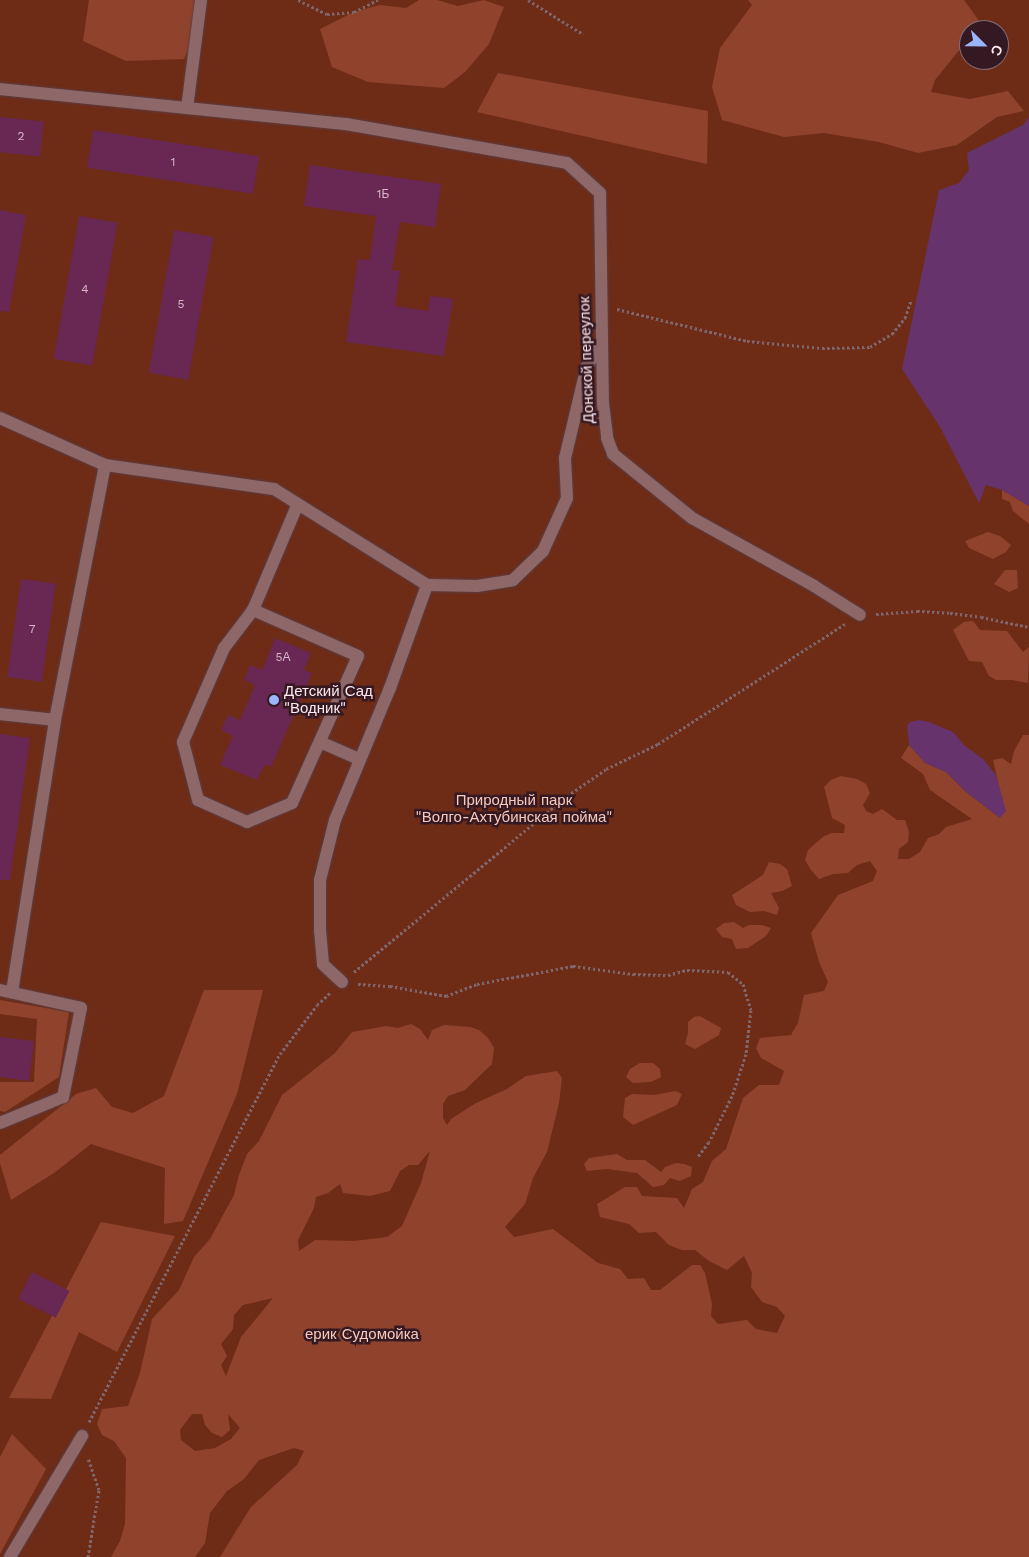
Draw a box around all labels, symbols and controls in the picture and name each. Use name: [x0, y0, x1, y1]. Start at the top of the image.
north arrow: [959, 20, 1009, 70]
text: С: [988, 43, 1006, 58]
house number: 2: [18, 130, 24, 144]
house number: 1: [171, 156, 175, 170]
house number: 1Б: [377, 188, 389, 202]
house number: 4: [81, 283, 89, 297]
street label: Донской переулок: [576, 296, 598, 424]
house number: 5: [178, 298, 184, 312]
house number: 7: [29, 623, 35, 637]
house number: 5А: [276, 651, 290, 665]
place label: Детский Сад "Водник": [284, 682, 373, 717]
marker: Детский Сад "Водник": [268, 694, 280, 706]
park label: Природный парк "Волго-Ахтубинская пойма": [416, 791, 612, 826]
park label: ерик Судомойка: [305, 1326, 419, 1344]

